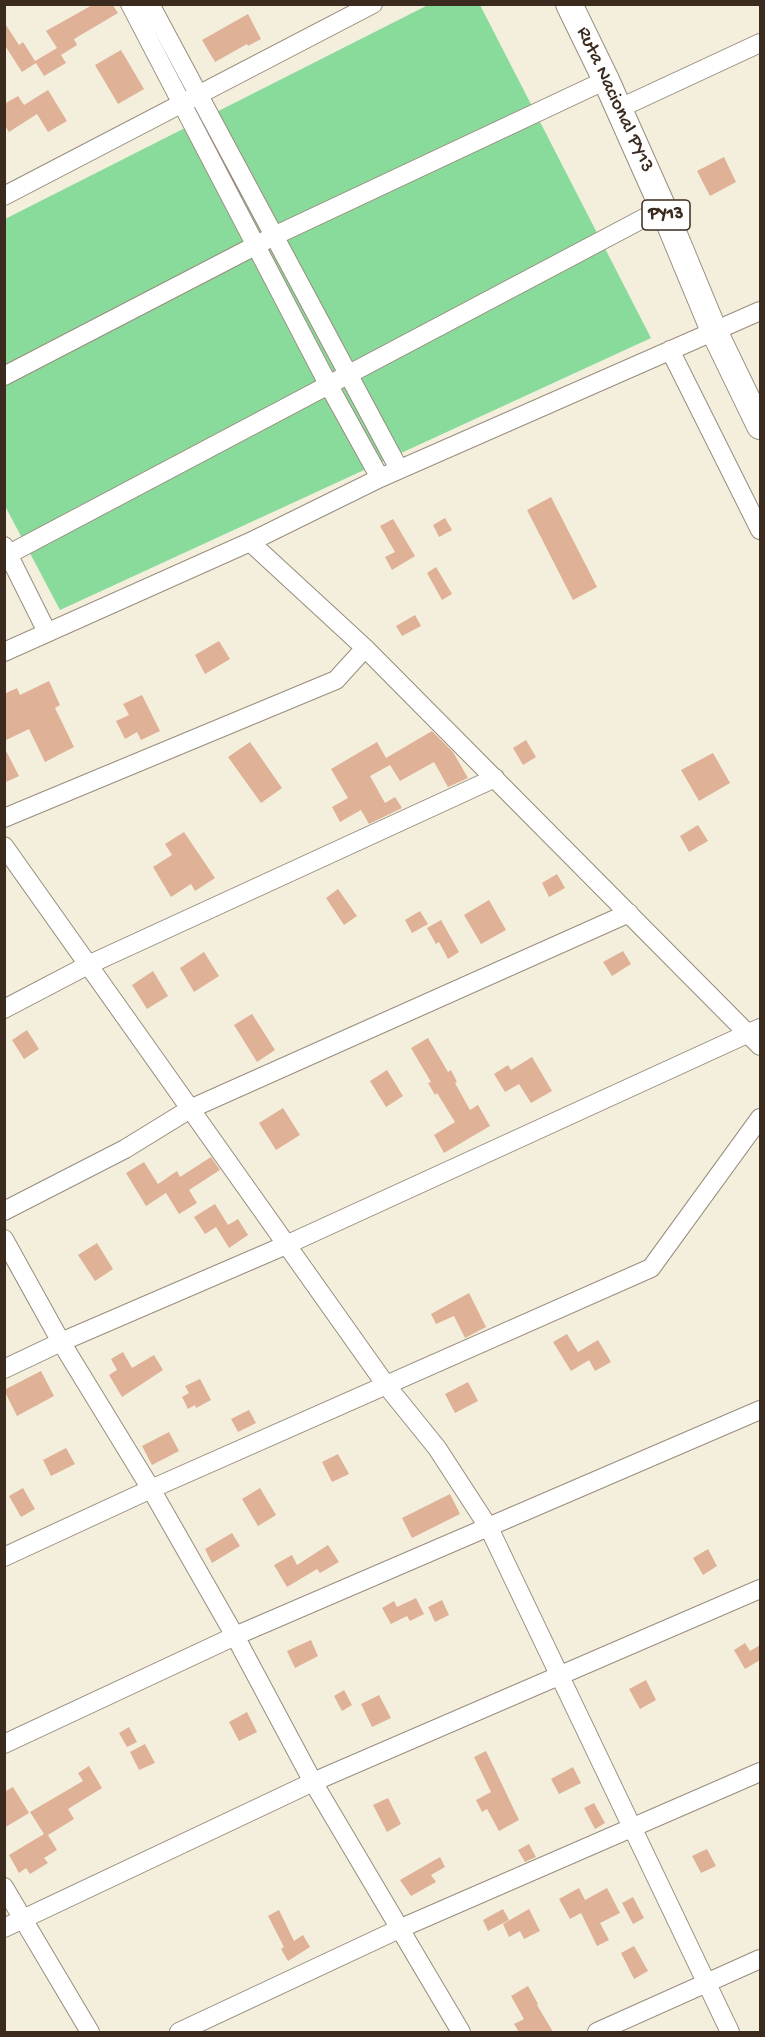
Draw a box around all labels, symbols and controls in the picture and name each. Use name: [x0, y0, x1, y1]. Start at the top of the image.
street label: Ruta Nacional PY13: [570, 23, 658, 177]
road number: PY13: [642, 200, 690, 230]

